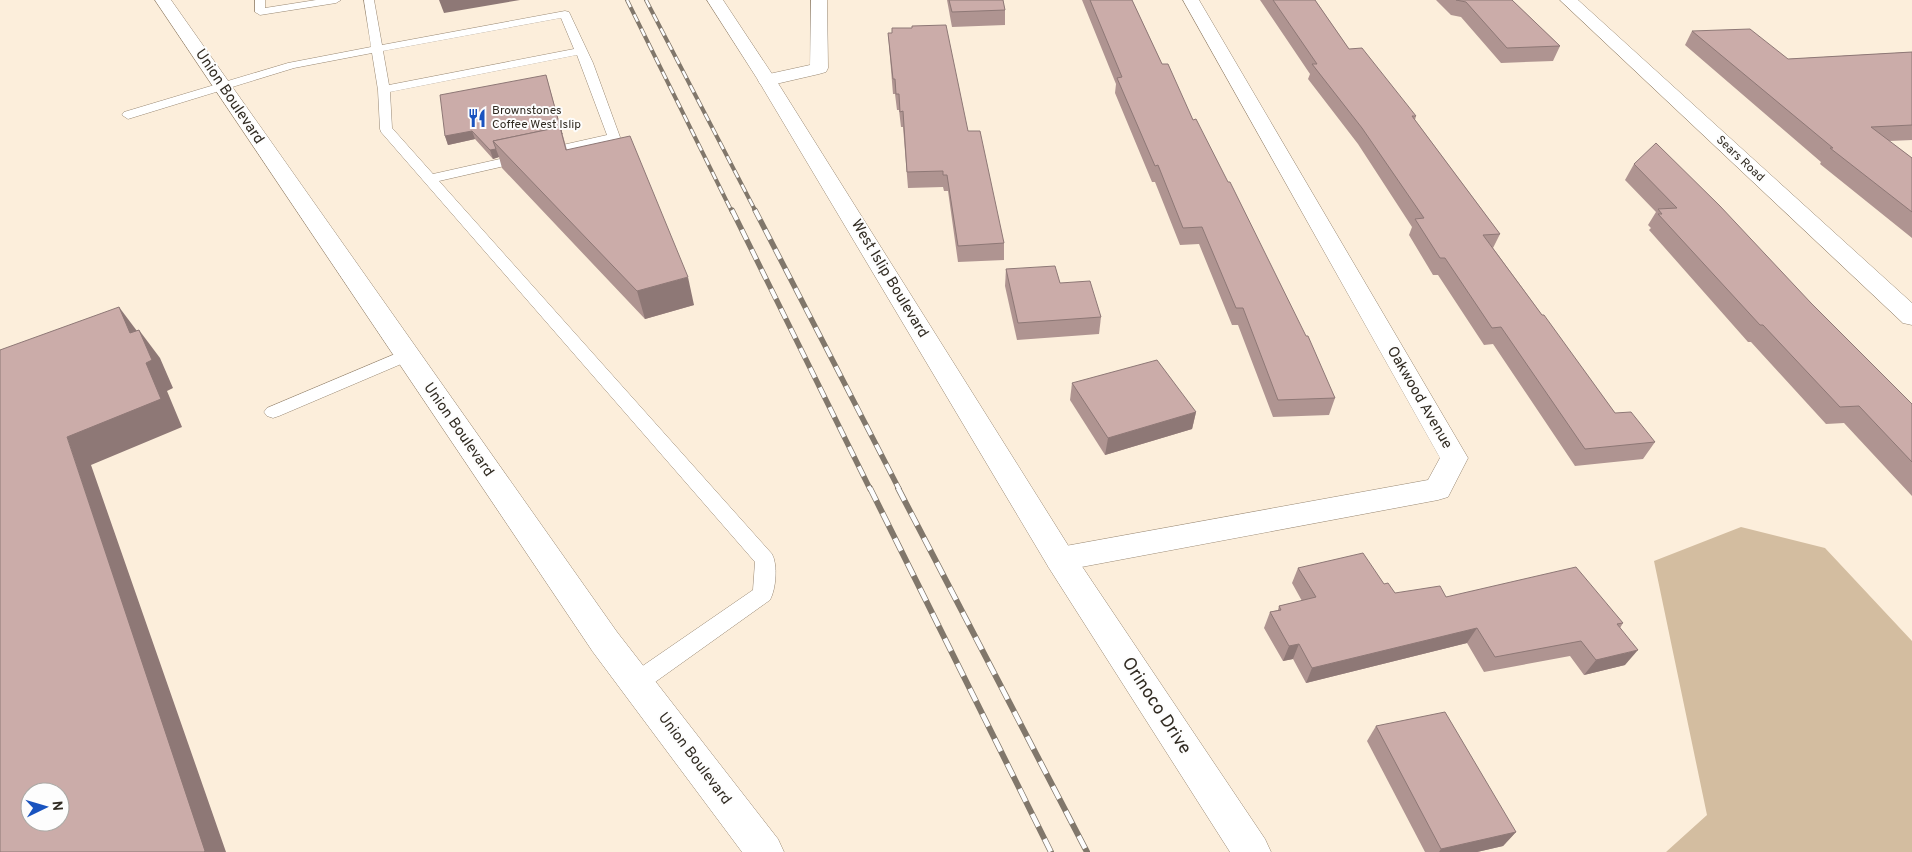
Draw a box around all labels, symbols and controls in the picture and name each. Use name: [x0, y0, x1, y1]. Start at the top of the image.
street label: Union Boulevard: [190, 46, 268, 148]
place label: Brownstones Coffee West Islip: [492, 103, 581, 133]
restaurant icon: Brownstones Coffee West Islip: [466, 107, 488, 129]
street label: Sears Road: [1712, 132, 1768, 186]
street label: West Islip Boulevard: [846, 216, 932, 342]
street label: Oakwood Avenue: [1382, 343, 1456, 453]
street label: Union Boulevard: [418, 379, 498, 481]
street label: Orinoco Drive: [1116, 653, 1196, 759]
street label: Union Boulevard: [653, 709, 735, 809]
north arrow: [20, 782, 70, 832]
text: N: [48, 800, 65, 812]

